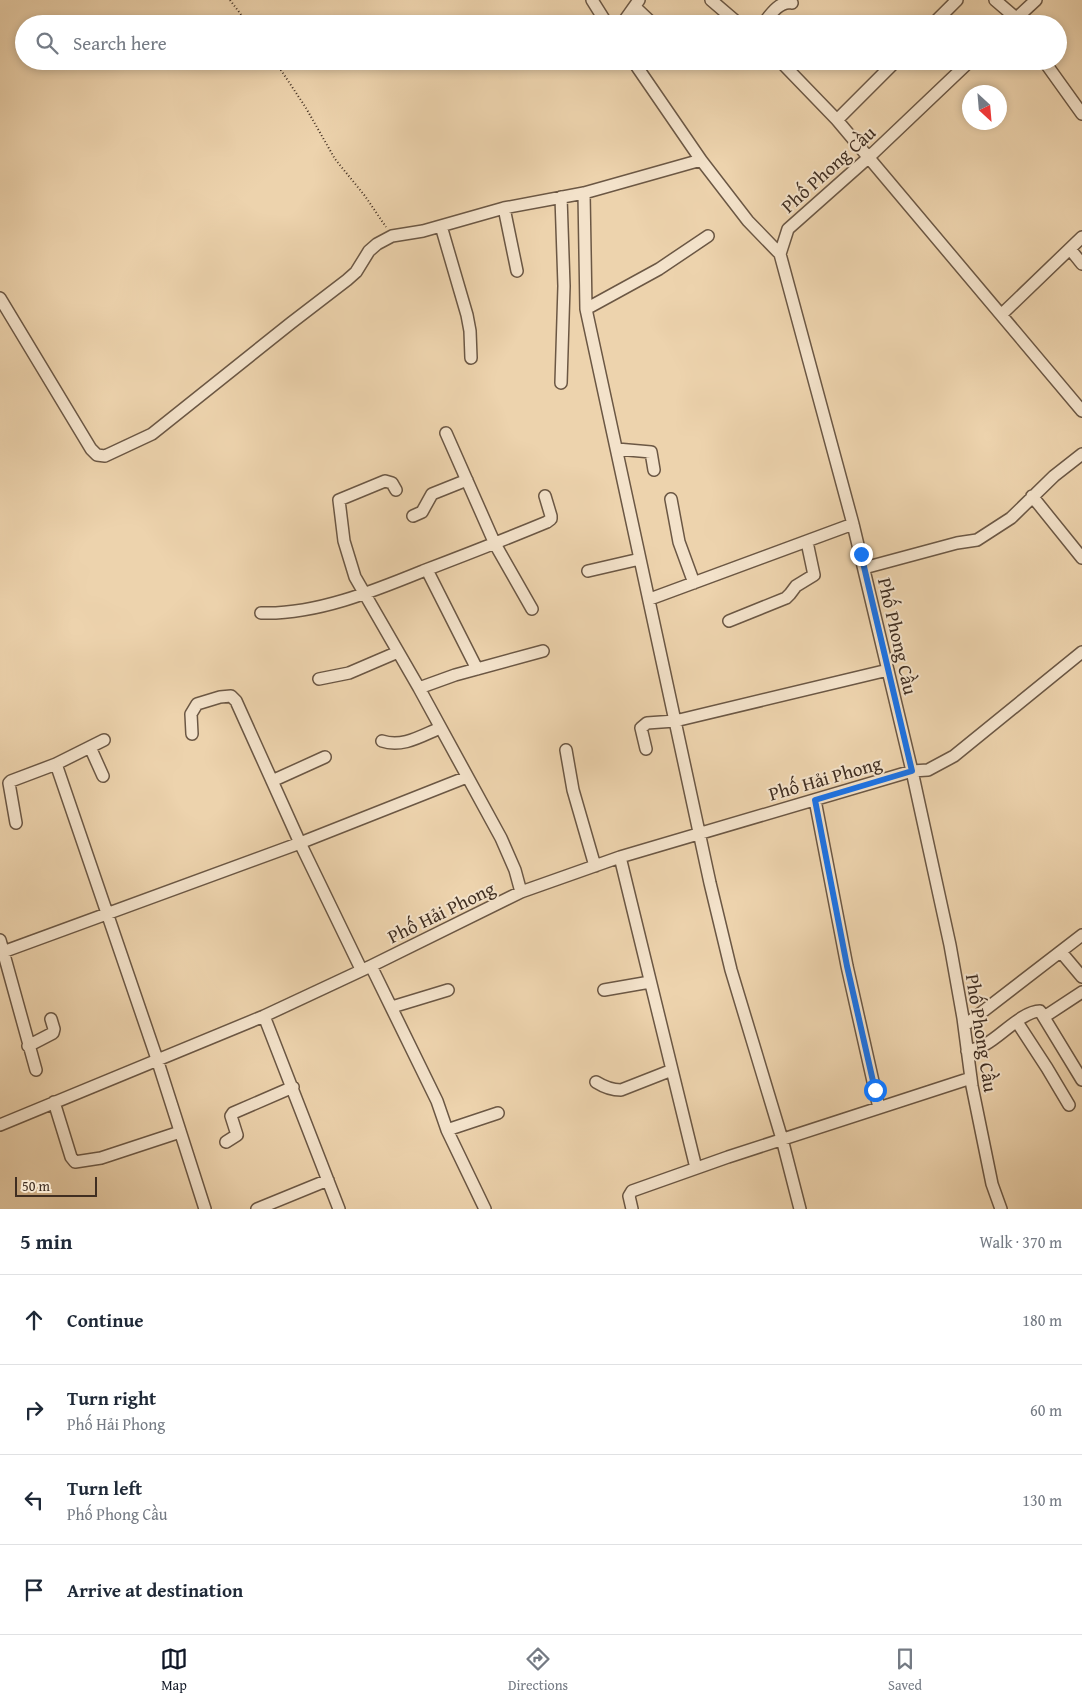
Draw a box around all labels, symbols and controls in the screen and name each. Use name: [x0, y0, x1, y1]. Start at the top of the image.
search box: [15, 15, 1067, 70]
icon: search: [33, 29, 61, 57]
text: Search here: [73, 29, 167, 57]
north arrow: [962, 85, 1007, 130]
street label: Phố Phong Cầu: [774, 118, 882, 219]
route end: [850, 543, 873, 566]
street label: Phố Phong Cầu: [871, 575, 925, 698]
street label: Phố Hải Phong: [765, 748, 885, 808]
street label: Phố Hải Phong: [382, 874, 500, 950]
street label: Phố Phong Cầu: [959, 972, 1005, 1095]
route start: [864, 1079, 887, 1102]
scale bar: [15, 1174, 98, 1197]
text: 50 m: [22, 1176, 50, 1196]
text: 5 min: [20, 1226, 72, 1257]
text: Walk · 370 m: [979, 1230, 1062, 1254]
icon: ahead: [20, 1306, 48, 1334]
text: Continue: [67, 1306, 144, 1334]
text: 180 m: [1022, 1308, 1062, 1332]
text: Turn right: [67, 1384, 156, 1412]
icon: right: [20, 1396, 48, 1424]
text: 60 m: [1030, 1398, 1062, 1422]
text: Phố Hải Phong: [67, 1412, 165, 1436]
text: Turn left: [67, 1474, 142, 1502]
icon: left: [20, 1486, 48, 1514]
text: 130 m: [1022, 1488, 1062, 1512]
text: Phố Phong Cầu: [67, 1502, 167, 1526]
icon: arrive: [20, 1576, 48, 1604]
text: Arrive at destination: [67, 1576, 243, 1604]
tab: Map: [160, 1645, 188, 1695]
tab: Directions: [508, 1645, 568, 1695]
tab: Saved: [888, 1645, 922, 1695]

